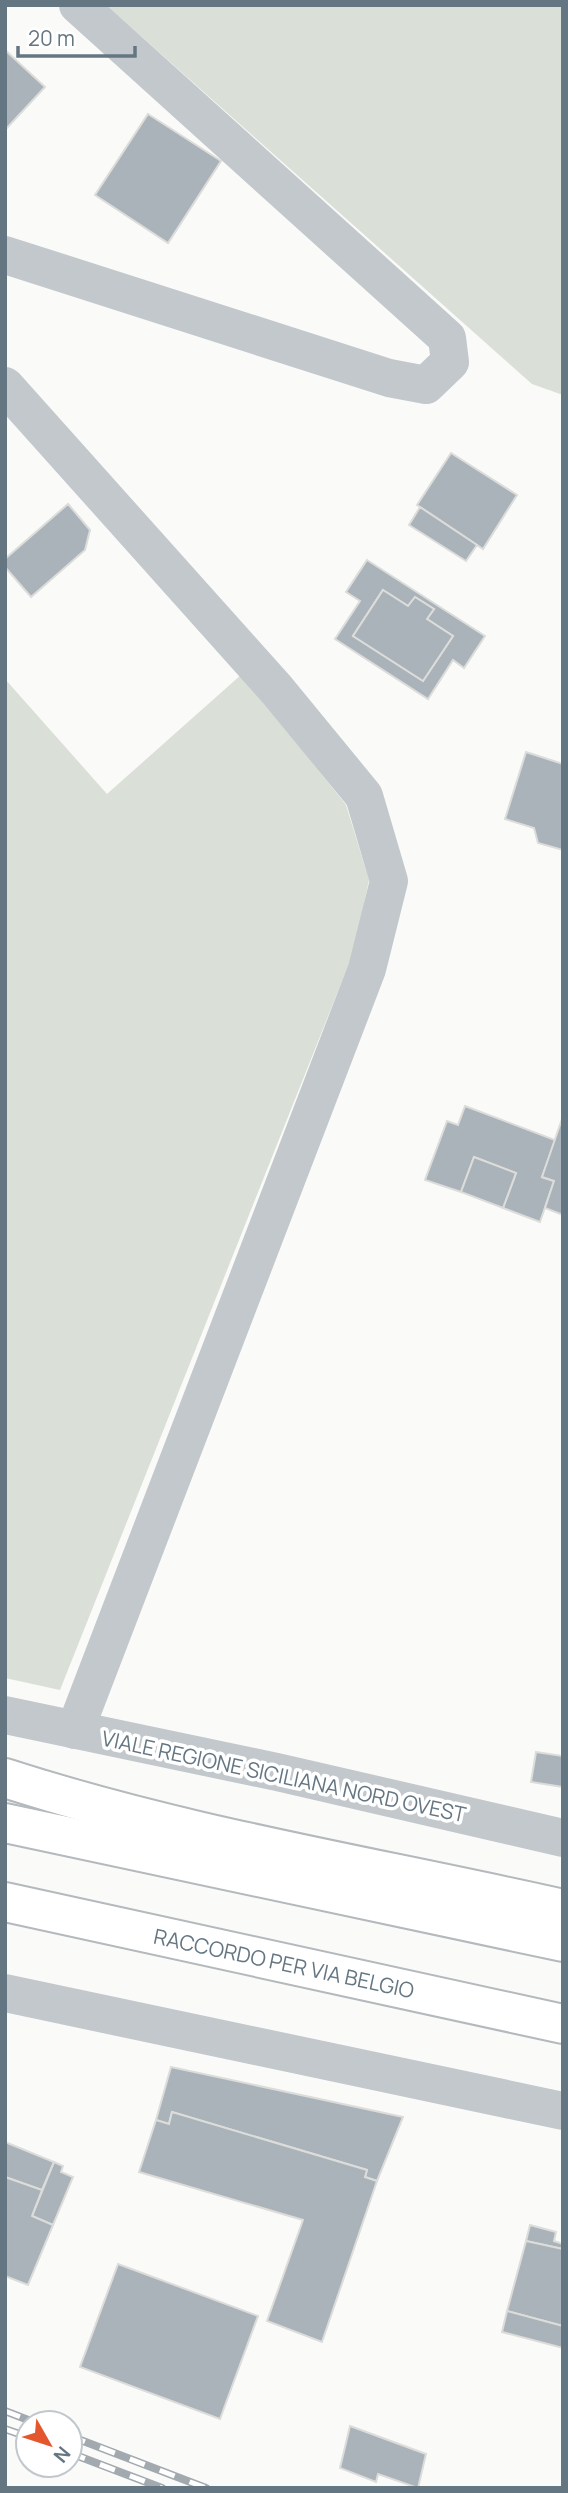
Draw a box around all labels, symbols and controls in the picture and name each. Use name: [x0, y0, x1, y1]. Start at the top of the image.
scale bar: [18, 14, 135, 58]
text: 20 m: [28, 24, 75, 52]
street label: VIALE REGIONE SICILIANA NORD OVEST: [99, 1724, 469, 1828]
street label: RACCORDO PER VIA BELGIO: [151, 1922, 417, 2004]
north arrow: [14, 2409, 84, 2479]
text: N: [48, 2441, 77, 2468]

